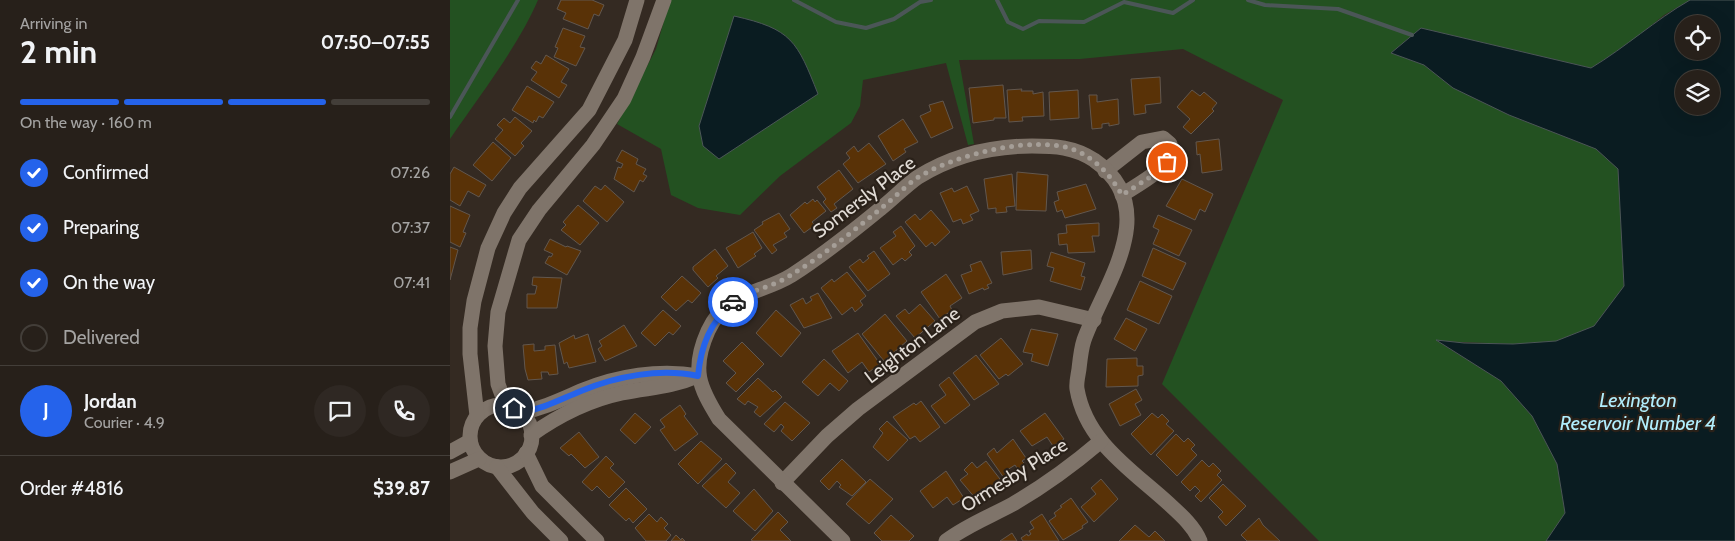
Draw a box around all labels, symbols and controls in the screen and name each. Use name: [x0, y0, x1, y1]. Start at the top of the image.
text: Arriving in: [20, 14, 87, 33]
map controls: [1675, 15, 1720, 115]
button: locate: [1675, 15, 1720, 60]
text: 07:50–07:55: [321, 31, 430, 54]
text: 2 min: [20, 32, 97, 71]
button: layers: [1675, 70, 1720, 115]
text: On the way · 160 m: [20, 113, 152, 132]
pin: [1146, 141, 1188, 183]
icon: bag: [1153, 148, 1181, 176]
street label: Somersly Place: [808, 151, 920, 243]
icon: check: [20, 159, 48, 187]
text: Confirmed: [63, 161, 149, 184]
text: 07:26: [390, 163, 430, 182]
icon: check: [20, 214, 48, 242]
text: Preparing: [63, 216, 139, 239]
text: 07:37: [391, 218, 430, 237]
icon: check: [20, 269, 48, 297]
text: On the way: [63, 271, 155, 294]
text: 07:41: [393, 273, 430, 292]
courier: [708, 277, 758, 327]
icon: car: [719, 288, 747, 316]
street label: Leighton Lane: [860, 302, 964, 388]
text: Delivered: [63, 326, 140, 349]
button: chat: [314, 385, 366, 437]
button: phone: [378, 385, 430, 437]
pin: [493, 387, 535, 429]
water label: Lexington Reservoir Number 4: [1560, 388, 1716, 435]
text: Jordan: [84, 390, 137, 413]
icon: home: [500, 394, 528, 422]
text: J: [43, 399, 49, 422]
text: Courier · 4.9: [84, 413, 165, 432]
street label: Ormesby Place: [956, 433, 1072, 517]
text: Order #4816: [20, 477, 124, 500]
text: $39.87: [373, 477, 430, 500]

